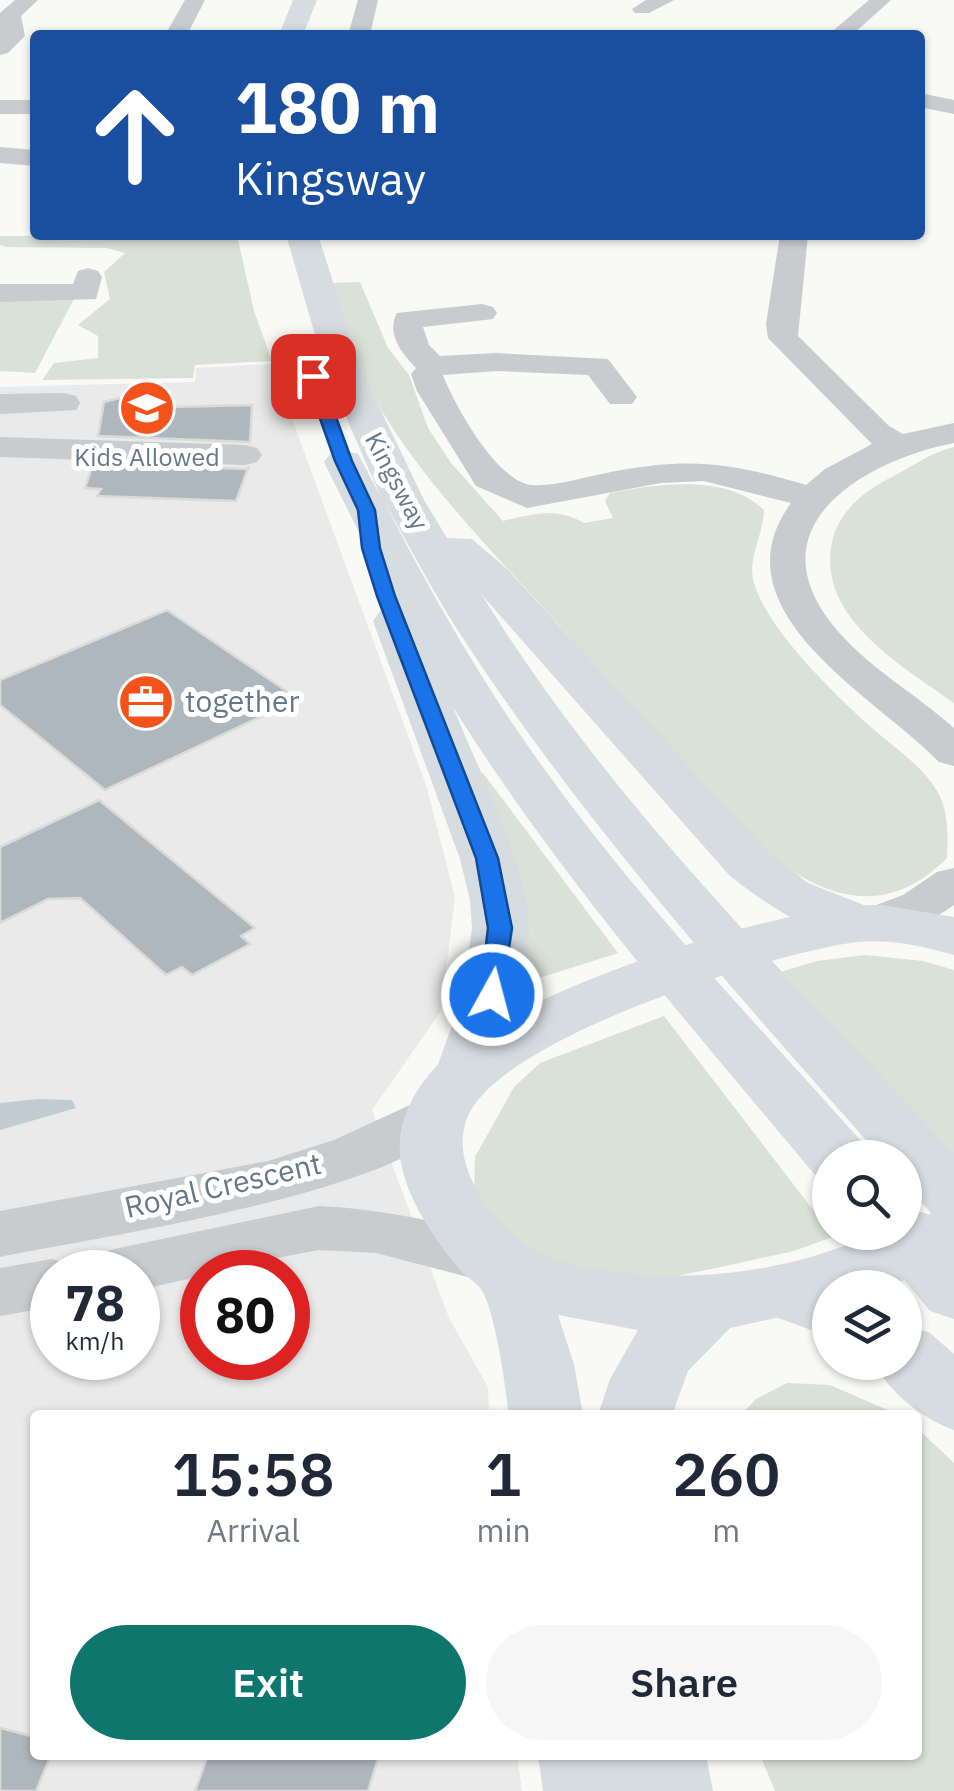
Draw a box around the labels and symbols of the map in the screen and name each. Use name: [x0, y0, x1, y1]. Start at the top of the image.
pin: [271, 334, 356, 419]
school or university icon: Kids Allowed: [117, 378, 177, 438]
street label: Kingsway: [358, 426, 437, 536]
place label: Kids Allowed: [74, 440, 220, 473]
office icon: together: [116, 672, 176, 732]
place label: together: [185, 681, 299, 720]
position arrow: [440, 943, 544, 1047]
street label: Royal Crescent: [120, 1143, 325, 1226]
speed limit sign: 80: [180, 1250, 310, 1380]

